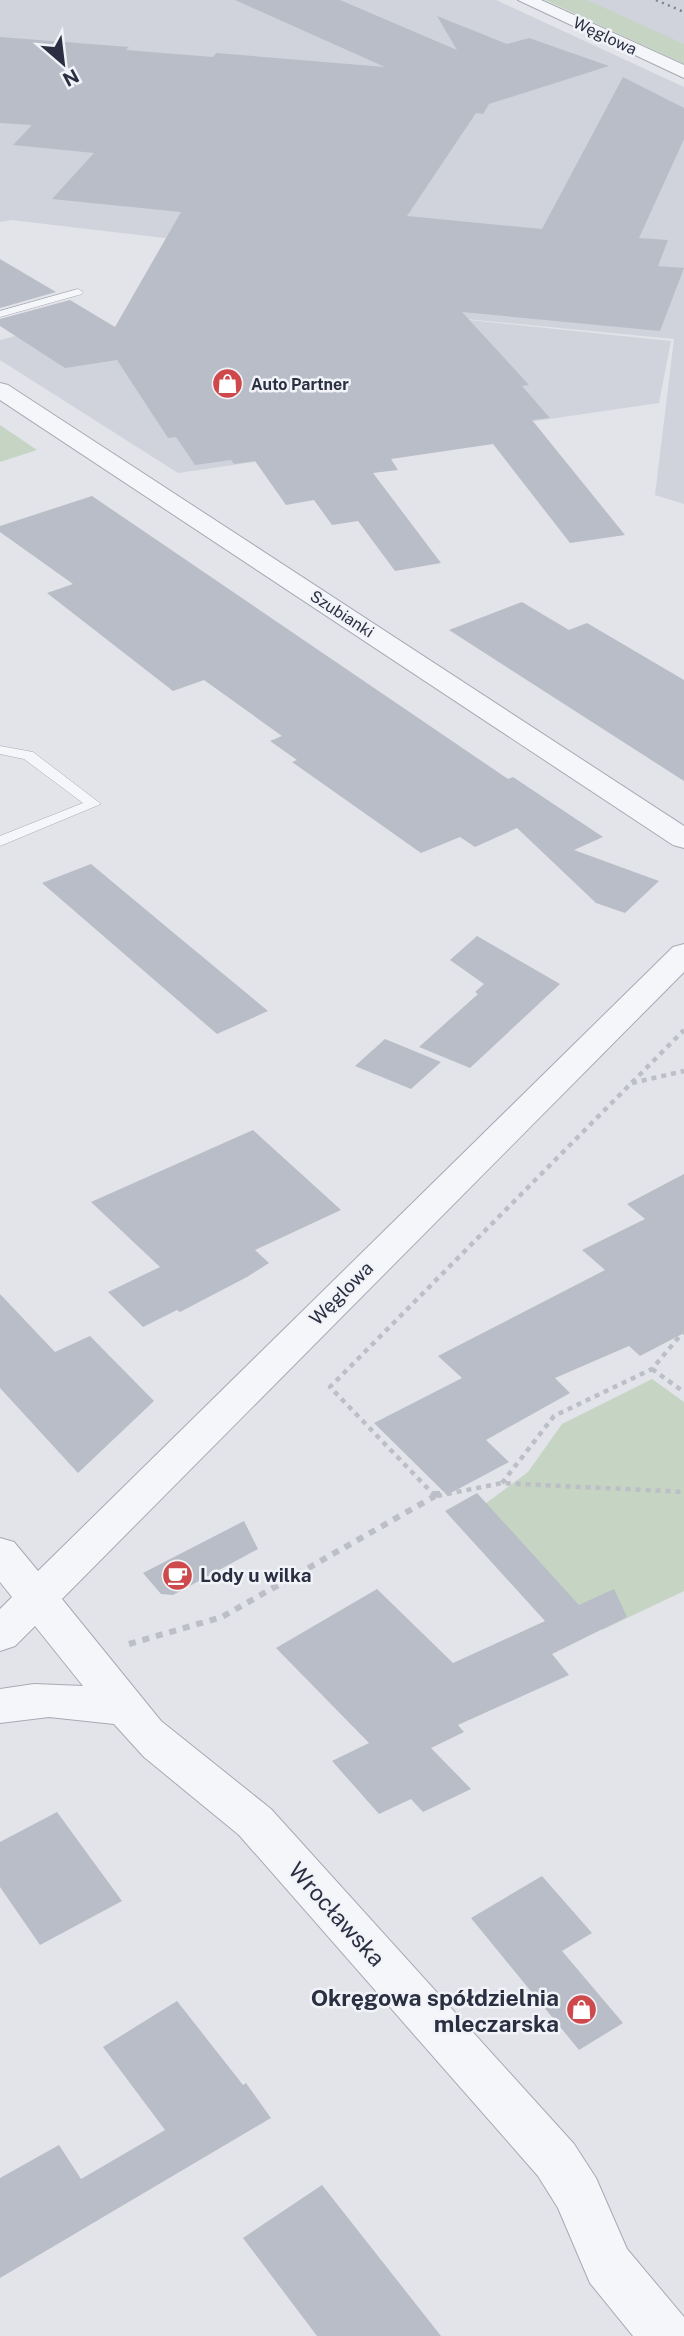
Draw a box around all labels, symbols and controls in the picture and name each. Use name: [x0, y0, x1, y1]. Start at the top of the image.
street label: Węglowa: [570, 13, 640, 59]
north arrow: [28, 28, 98, 98]
text: N: [59, 65, 83, 91]
shop icon: Auto Partner: [211, 367, 245, 401]
place label: Auto Partner: [251, 375, 349, 394]
street label: Szubianki: [307, 586, 377, 642]
street label: Węglowa: [305, 1257, 377, 1329]
cafe icon: Lody u wilka: [160, 1558, 194, 1592]
place label: Lody u wilka: [200, 1564, 311, 1586]
street label: Wrocławska: [283, 1856, 391, 1972]
place label: Okręgowa spółdzielnia mleczarska: [311, 1984, 559, 2037]
shop icon: Okręgowa spółdzielnia mleczarska: [565, 1993, 599, 2027]

